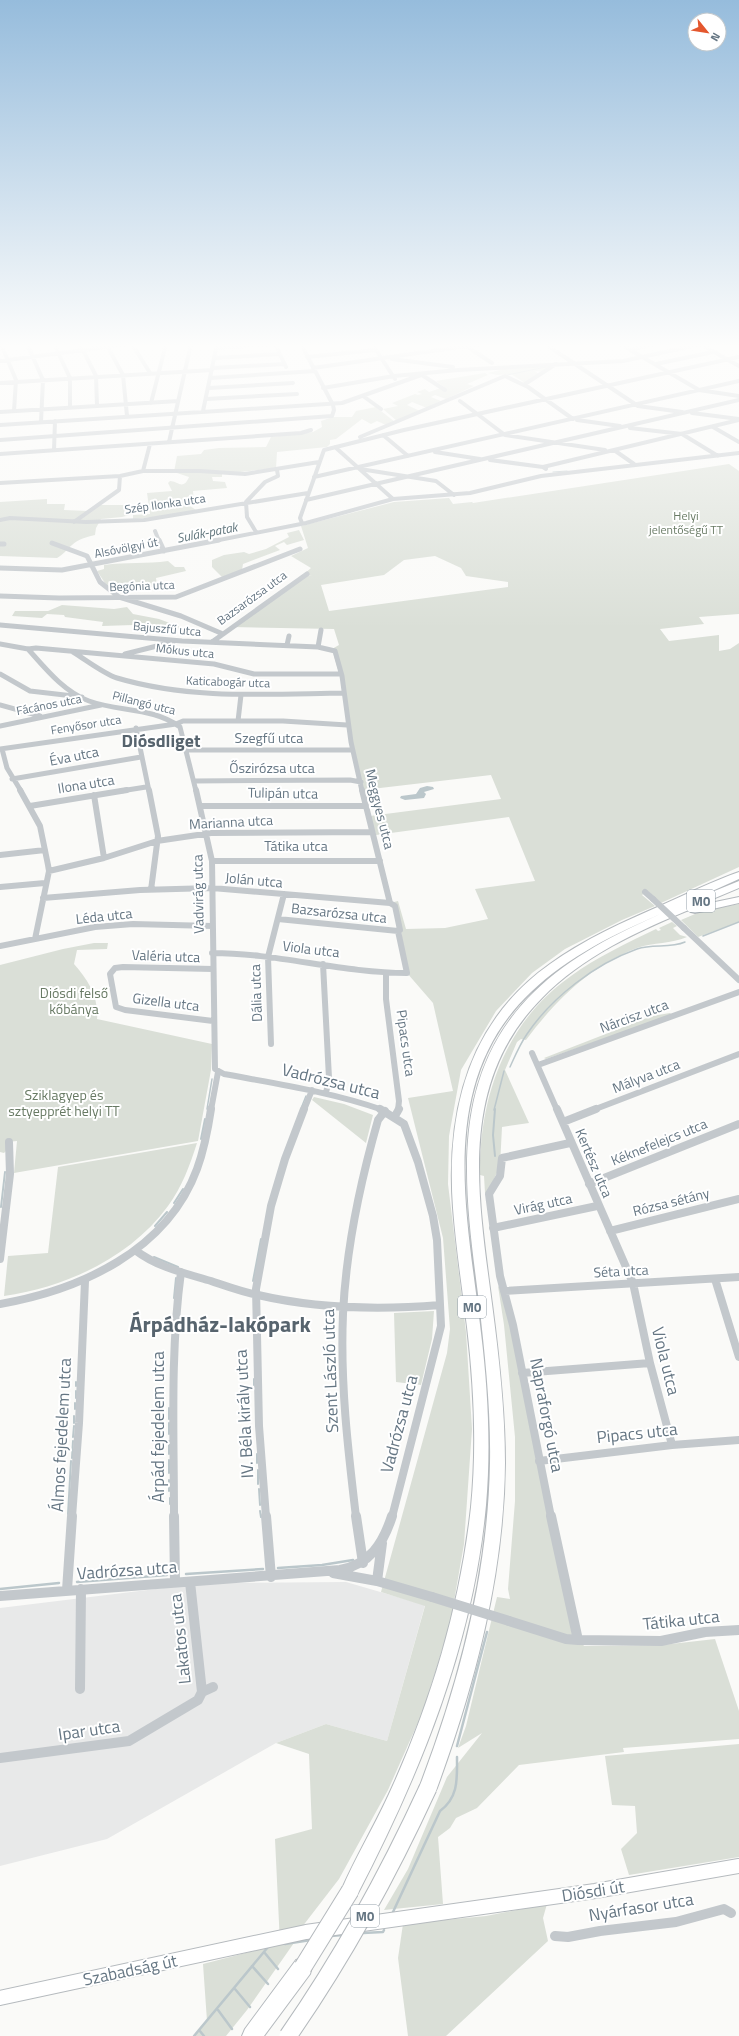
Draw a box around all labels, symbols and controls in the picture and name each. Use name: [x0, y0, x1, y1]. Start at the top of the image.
north arrow: [687, 12, 727, 52]
text: N: [707, 30, 724, 44]
street label: Szép Ilonka utca: [123, 488, 207, 519]
park label: Helyi jelentőségű TT: [648, 506, 724, 539]
water label: Sulák-patak: [175, 516, 241, 548]
street label: Alsóvölgyi út: [93, 532, 160, 563]
street label: Bazsarózsa utca: [213, 566, 291, 629]
street label: Begónia utca: [109, 575, 175, 596]
street label: Bajuszfű utca: [132, 616, 202, 641]
street label: Mókus utca: [155, 638, 215, 663]
street label: Katicabogár utca: [186, 671, 271, 692]
street label: Pillangó utca: [110, 685, 178, 720]
street label: Fácános utca: [15, 689, 83, 720]
street label: Fenyősor utca: [49, 710, 123, 739]
district label: Diósdliget: [122, 727, 201, 754]
street label: Szegfű utca: [235, 727, 303, 748]
street label: Éva utca: [47, 740, 100, 771]
street label: Őszirózsa utca: [229, 757, 315, 778]
street label: Meggyes utca: [360, 767, 401, 851]
street label: Ilona utca: [56, 769, 116, 798]
street label: Tulipán utca: [248, 781, 318, 804]
street label: Marianna utca: [188, 809, 274, 834]
street label: Tátika utca: [264, 835, 328, 856]
street label: Vadvirág utca: [186, 854, 209, 934]
street label: Jolán utca: [224, 867, 284, 892]
road number: M0: [687, 890, 715, 912]
street label: Bazsarózsa utca: [290, 897, 388, 928]
street label: Léda utca: [75, 902, 133, 929]
street label: Viola utca: [281, 935, 341, 962]
street label: Valéria utca: [131, 944, 201, 967]
street label: Dália utca: [244, 964, 267, 1022]
park label: Diósdi felső kőbánya: [40, 982, 108, 1019]
street label: Gizella utca: [131, 987, 201, 1016]
street label: Nárcisz utca: [597, 993, 671, 1038]
street label: Pipacs utca: [391, 1008, 422, 1078]
street label: Mályva utca: [609, 1053, 683, 1098]
street label: Vadrózsa utca: [279, 1056, 383, 1106]
park label: Sziklagyep és sztyepprét helyi TT: [8, 1084, 120, 1121]
street label: Kéknefelejcs utca: [607, 1113, 710, 1170]
street label: Kertész utca: [571, 1125, 618, 1201]
street label: Rózsa sétány: [630, 1182, 712, 1221]
street label: Virág utca: [512, 1187, 574, 1220]
street label: Séta utca: [593, 1259, 649, 1282]
road number: M0: [458, 1296, 486, 1318]
district label: Árpádház-lakópark: [129, 1307, 311, 1341]
street label: Szent László utca: [315, 1308, 345, 1433]
street label: Viola utca: [645, 1324, 687, 1398]
street label: IV. Béla király utca: [228, 1348, 260, 1479]
street label: Árpád fejedelem utca: [145, 1351, 171, 1503]
street label: Napraforgó utca: [523, 1356, 571, 1475]
street label: Álmos fejedelem utca: [44, 1357, 78, 1513]
street label: Vadrózsa utca: [373, 1372, 425, 1476]
street label: Pipacs utca: [595, 1416, 679, 1450]
street label: Vadrózsa utca: [76, 1553, 178, 1586]
street label: Lakatos utca: [162, 1592, 198, 1686]
street label: Tátika utca: [641, 1603, 721, 1637]
street label: Ipar utca: [56, 1713, 122, 1747]
street label: Diósdi út: [560, 1873, 626, 1909]
street label: Nyárfasor utca: [587, 1886, 696, 1928]
road number: M0: [351, 1905, 379, 1927]
street label: Szabadság út: [80, 1947, 180, 1993]

